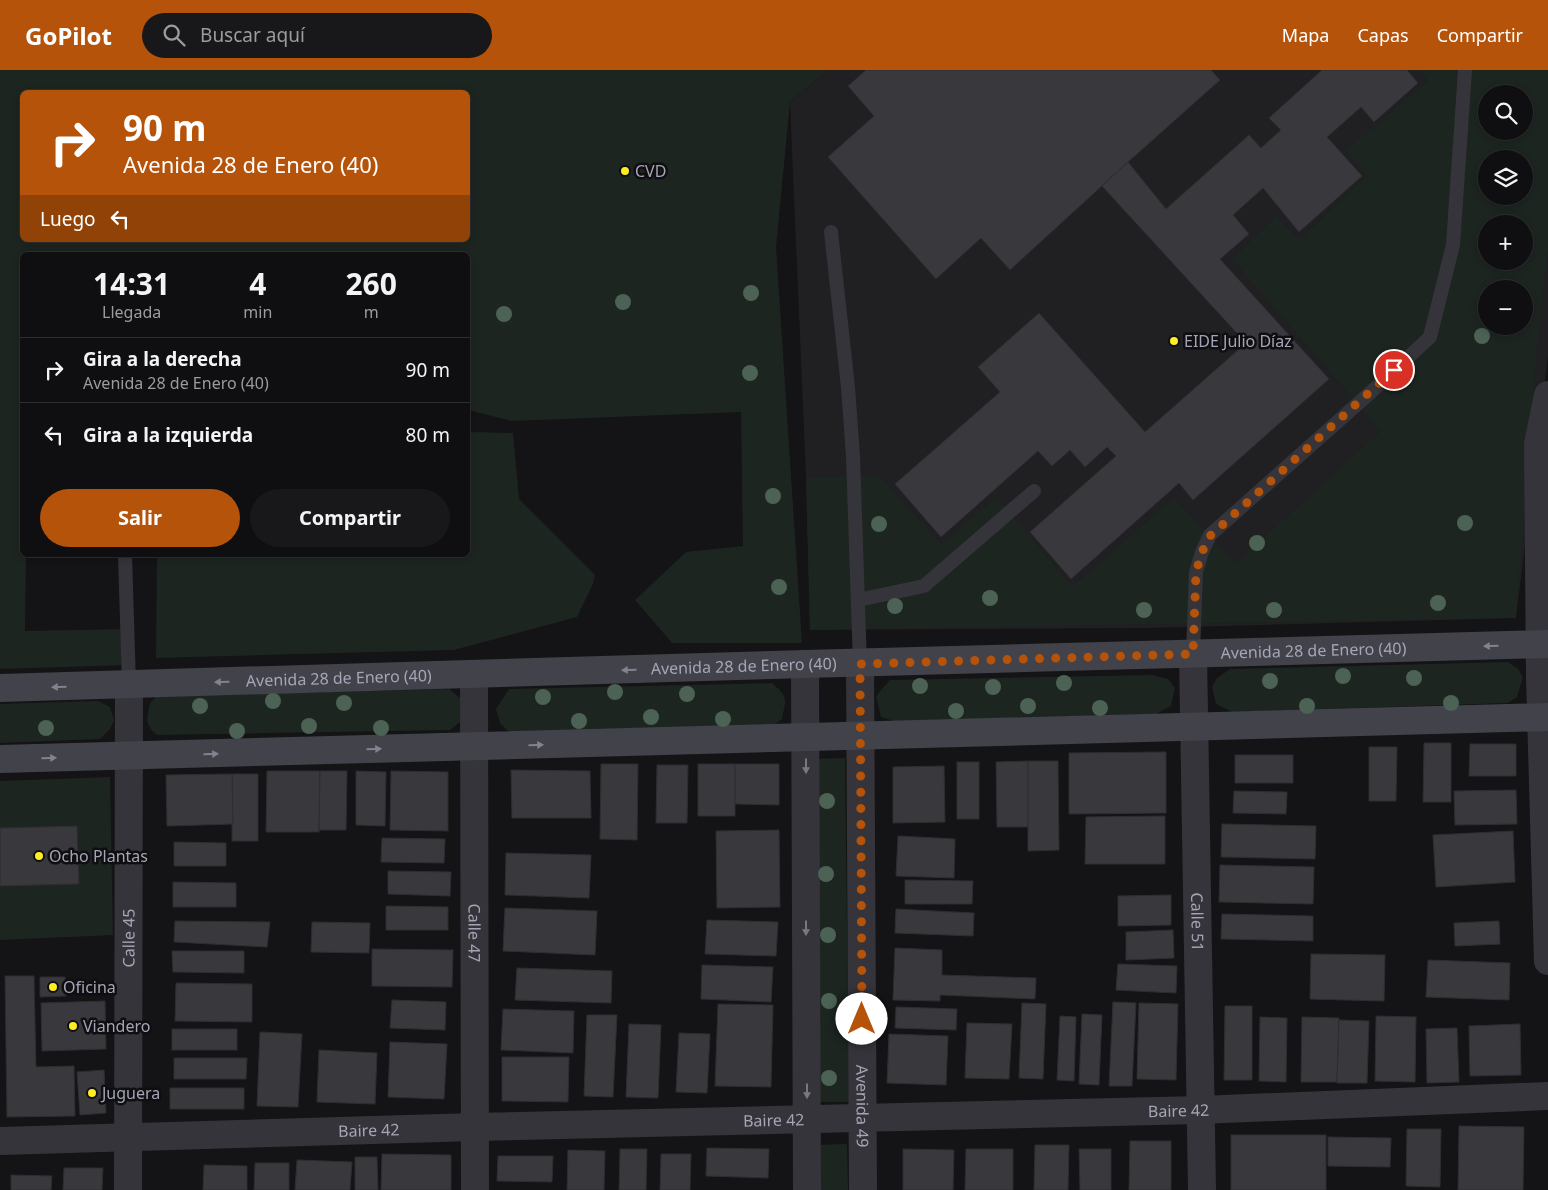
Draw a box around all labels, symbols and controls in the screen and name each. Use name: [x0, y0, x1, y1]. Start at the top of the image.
search box: [142, 13, 492, 58]
text: GoPilot: [25, 19, 112, 52]
icon: search: [160, 21, 188, 49]
text: Buscar aquí: [200, 22, 305, 48]
text: Mapa: [1282, 23, 1329, 47]
text: Capas: [1357, 23, 1409, 47]
text: Compartir: [1437, 23, 1523, 47]
map controls: [1478, 85, 1533, 335]
button: search: [1478, 85, 1533, 140]
text: 90 m: [123, 104, 206, 151]
icon: right: [40, 110, 105, 175]
text: Avenida 28 de Enero (40): [123, 149, 378, 179]
button: layers: [1478, 150, 1533, 205]
place label: CVD: [635, 160, 666, 182]
marker: CVD: [619, 165, 631, 177]
icon: left: [106, 205, 134, 233]
text: Luego: [40, 206, 96, 232]
button: +: [1478, 215, 1533, 270]
text: 14:31: [93, 263, 170, 304]
text: 4: [249, 263, 266, 304]
text: 260: [345, 263, 397, 304]
button: −: [1478, 280, 1533, 335]
text: Llegada: [102, 301, 161, 323]
text: min: [243, 301, 272, 323]
text: m: [364, 301, 379, 323]
place label: EIDE Julio Díaz: [1184, 330, 1292, 352]
marker: EIDE Julio Díaz: [1168, 335, 1180, 347]
text: Gira a la derecha: [83, 346, 242, 372]
pin: [1373, 349, 1415, 391]
icon: right: [40, 356, 68, 384]
icon: arrive: [1380, 356, 1408, 384]
text: 90 m: [406, 357, 450, 383]
text: Avenida 28 de Enero (40): [83, 372, 269, 394]
icon: left: [40, 421, 68, 449]
text: Gira a la izquierda: [83, 422, 253, 448]
text: 80 m: [406, 422, 450, 448]
button: Salir: [40, 489, 240, 547]
button: Compartir: [250, 489, 450, 547]
street label: Avenida 28 de Enero (40): [1220, 637, 1407, 664]
one-way arrow: [1483, 642, 1499, 650]
street label: Avenida 28 de Enero (40): [650, 652, 837, 680]
street label: Avenida 28 de Enero (40): [246, 664, 432, 692]
one-way arrow: [621, 666, 637, 674]
one-way arrow: [213, 678, 229, 686]
one-way arrow: [51, 683, 67, 691]
one-way arrow: [528, 741, 544, 749]
one-way arrow: [366, 745, 382, 753]
one-way arrow: [203, 749, 219, 757]
one-way arrow: [41, 754, 57, 762]
one-way arrow: [802, 758, 810, 774]
place label: Ocho Plantas: [49, 845, 148, 867]
marker: Ocho Plantas: [33, 850, 45, 862]
street label: Calle 51: [1186, 892, 1209, 952]
street label: Calle 47: [463, 904, 486, 962]
street label: Calle 45: [117, 909, 140, 967]
one-way arrow: [802, 920, 810, 936]
place label: Oficina: [63, 976, 116, 998]
marker: Oficina: [47, 981, 59, 993]
position arrow: [835, 992, 887, 1044]
place label: Viandero: [83, 1015, 150, 1037]
marker: Viandero: [67, 1020, 79, 1032]
street label: Avenida 49: [851, 1065, 874, 1147]
place label: Juguera: [100, 1082, 160, 1104]
one-way arrow: [803, 1083, 811, 1099]
marker: Juguera: [86, 1087, 98, 1099]
street label: Baire 42: [1148, 1099, 1210, 1122]
street label: Baire 42: [743, 1108, 805, 1132]
street label: Baire 42: [338, 1118, 400, 1142]

